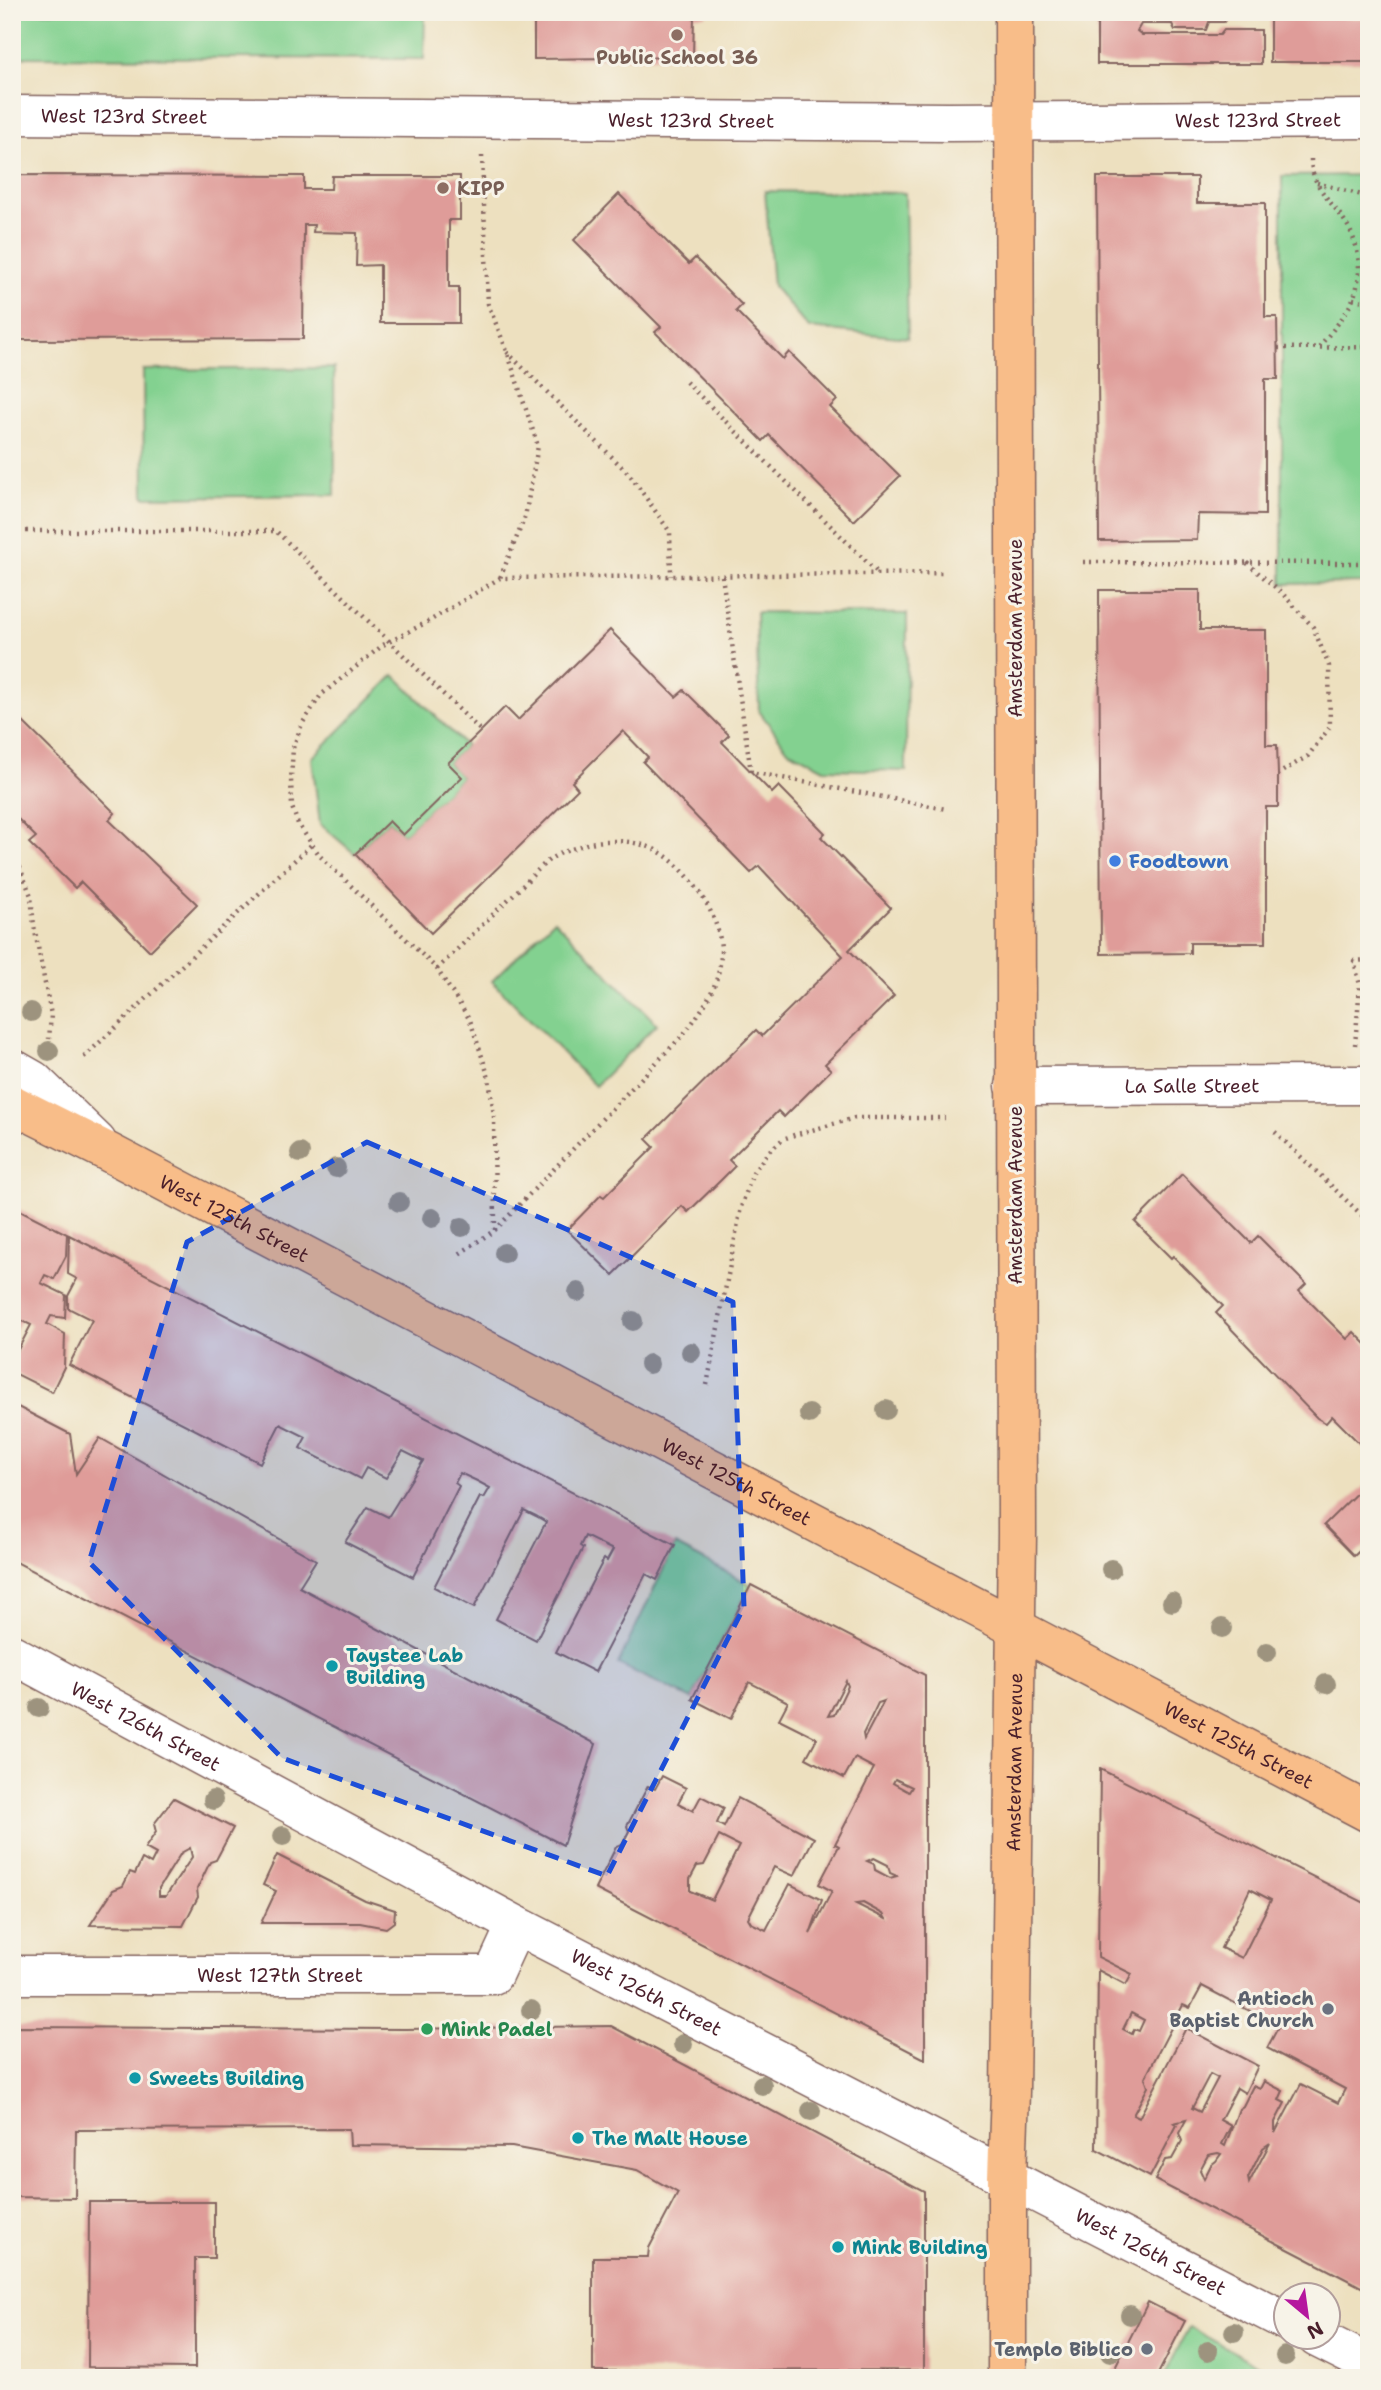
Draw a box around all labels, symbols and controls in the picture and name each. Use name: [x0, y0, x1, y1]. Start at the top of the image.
marker: Public School 36: [669, 27, 685, 43]
place label: Public School 36: [596, 45, 758, 70]
street label: West 123rd Street: [41, 103, 207, 129]
street label: West 123rd Street: [608, 107, 774, 134]
street label: West 123rd Street: [1175, 107, 1341, 133]
place label: KIPP: [457, 176, 505, 201]
marker: KIPP: [435, 180, 451, 196]
street label: Amsterdam Avenue: [1003, 538, 1028, 718]
place label: Foodtown: [1129, 849, 1229, 874]
marker: Foodtown: [1107, 853, 1123, 869]
street label: La Salle Street: [1124, 1073, 1260, 1099]
street label: Amsterdam Avenue: [1003, 1105, 1028, 1285]
street label: West 125th Street: [155, 1169, 313, 1268]
street label: West 125th Street: [657, 1432, 815, 1531]
place label: Taystee Lab Building: [346, 1643, 463, 1690]
marker: Taystee Lab Building: [324, 1658, 340, 1674]
street label: Amsterdam Avenue: [1001, 1672, 1028, 1852]
street label: West 126th Street: [66, 1676, 225, 1777]
street label: West 125th Street: [1159, 1696, 1318, 1795]
street label: West 126th Street: [567, 1943, 726, 2042]
street label: West 127th Street: [197, 1963, 363, 1988]
place label: Antioch Baptist Church: [1170, 1986, 1314, 2033]
marker: Antioch Baptist Church: [1320, 2001, 1336, 2017]
place label: Mink Padel: [441, 2017, 553, 2042]
marker: Mink Padel: [419, 2021, 435, 2037]
place label: Sweets Building: [149, 2066, 304, 2091]
marker: Sweets Building: [127, 2070, 143, 2086]
place label: The Malt House: [592, 2126, 748, 2151]
marker: The Malt House: [570, 2130, 586, 2146]
street label: West 126th Street: [1071, 2203, 1230, 2301]
place label: Mink Building: [852, 2235, 988, 2260]
marker: Mink Building: [830, 2239, 846, 2255]
north arrow: [1272, 2282, 1342, 2352]
text: N: [1302, 2316, 1328, 2345]
place label: Templo Biblico: [994, 2337, 1133, 2362]
marker: Templo Biblico: [1139, 2341, 1155, 2357]

